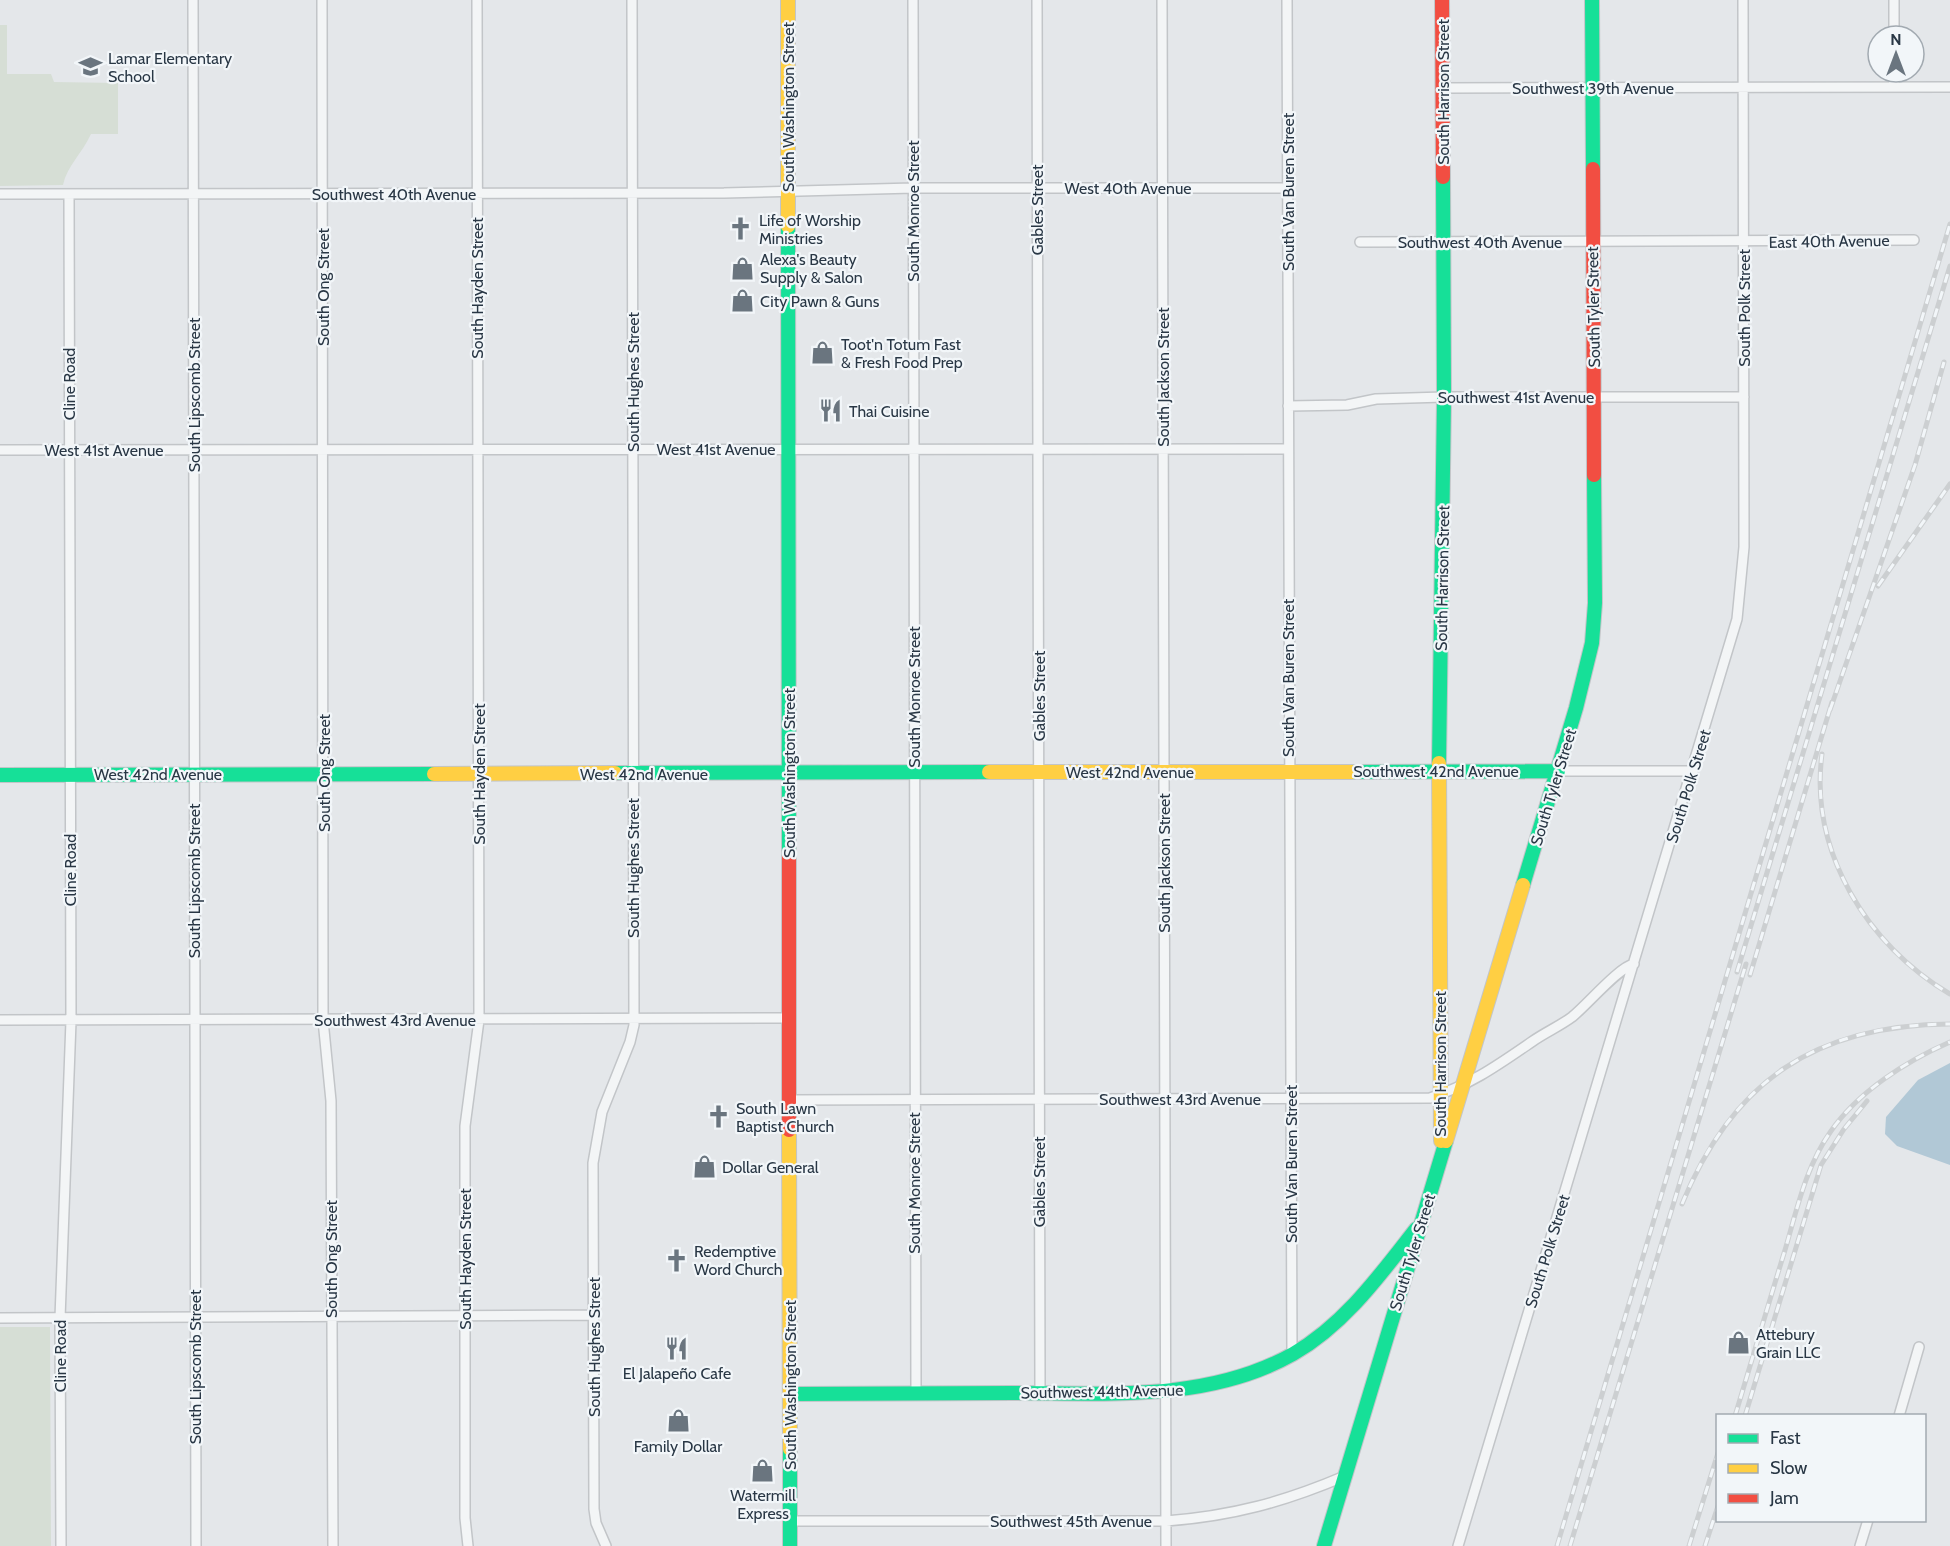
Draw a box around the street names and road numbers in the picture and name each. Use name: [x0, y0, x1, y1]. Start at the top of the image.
street label: South Harrison Street: [1434, 19, 1453, 165]
street label: South Washington Street: [779, 22, 798, 192]
street label: Southwest 39th Avenue: [1512, 79, 1674, 98]
street label: South Van Buren Street: [1279, 112, 1298, 271]
street label: South Monroe Street: [904, 140, 923, 282]
street label: Gables Street: [1028, 164, 1047, 255]
street label: West 40th Avenue: [1064, 179, 1192, 198]
street label: Southwest 40th Avenue: [312, 185, 476, 204]
street label: South Hayden Street: [468, 217, 487, 359]
street label: South Ong Street: [314, 227, 333, 346]
street label: East 40th Avenue: [1768, 231, 1890, 252]
street label: Southwest 40th Avenue: [1398, 233, 1562, 252]
street label: South Tyler Street: [1583, 246, 1604, 368]
street label: South Polk Street: [1735, 249, 1754, 367]
street label: South Jackson Street: [1154, 307, 1173, 447]
street label: South Hughes Street: [624, 311, 643, 452]
street label: South Lipscomb Street: [185, 317, 204, 472]
street label: Cline Road: [60, 348, 79, 420]
street label: Southwest 41st Avenue: [1438, 388, 1594, 407]
street label: West 41st Avenue: [656, 440, 776, 459]
street label: West 41st Avenue: [44, 441, 164, 460]
street label: South Harrison Street: [1432, 504, 1453, 651]
street label: South Van Buren Street: [1279, 598, 1298, 757]
street label: South Monroe Street: [905, 626, 924, 768]
street label: Gables Street: [1030, 650, 1049, 741]
street label: South Washington Street: [780, 688, 799, 858]
street label: South Hayden Street: [470, 703, 489, 845]
street label: South Ong Street: [315, 713, 334, 832]
street label: South Tyler Street: [1527, 726, 1580, 848]
street label: South Polk Street: [1662, 727, 1715, 845]
street label: Southwest 42nd Avenue: [1353, 762, 1519, 781]
street label: West 42nd Avenue: [1066, 763, 1194, 782]
street label: West 42nd Avenue: [94, 765, 222, 784]
street label: West 42nd Avenue: [580, 765, 708, 784]
street label: South Jackson Street: [1155, 793, 1174, 933]
street label: South Hughes Street: [624, 797, 643, 938]
street label: South Lipscomb Street: [185, 803, 204, 958]
street label: Cline Road: [61, 834, 80, 906]
street label: South Harrison Street: [1431, 991, 1450, 1137]
street label: Southwest 43rd Avenue: [314, 1011, 476, 1030]
street label: South Van Buren Street: [1282, 1084, 1301, 1243]
street label: Southwest 43rd Avenue: [1099, 1090, 1261, 1109]
street label: South Monroe Street: [905, 1112, 924, 1254]
street label: Gables Street: [1030, 1136, 1049, 1227]
street label: South Hayden Street: [456, 1188, 475, 1330]
street label: South Tyler Street: [1386, 1191, 1439, 1313]
street label: South Polk Street: [1521, 1192, 1574, 1310]
street label: South Ong Street: [322, 1199, 341, 1318]
street label: South Hughes Street: [585, 1276, 604, 1417]
street label: South Lipscomb Street: [186, 1289, 205, 1444]
street label: South Washington Street: [781, 1300, 800, 1470]
street label: Cline Road: [51, 1320, 70, 1392]
street label: Southwest 44th Avenue: [1021, 1381, 1184, 1402]
street label: Southwest 45th Avenue: [990, 1512, 1152, 1531]

